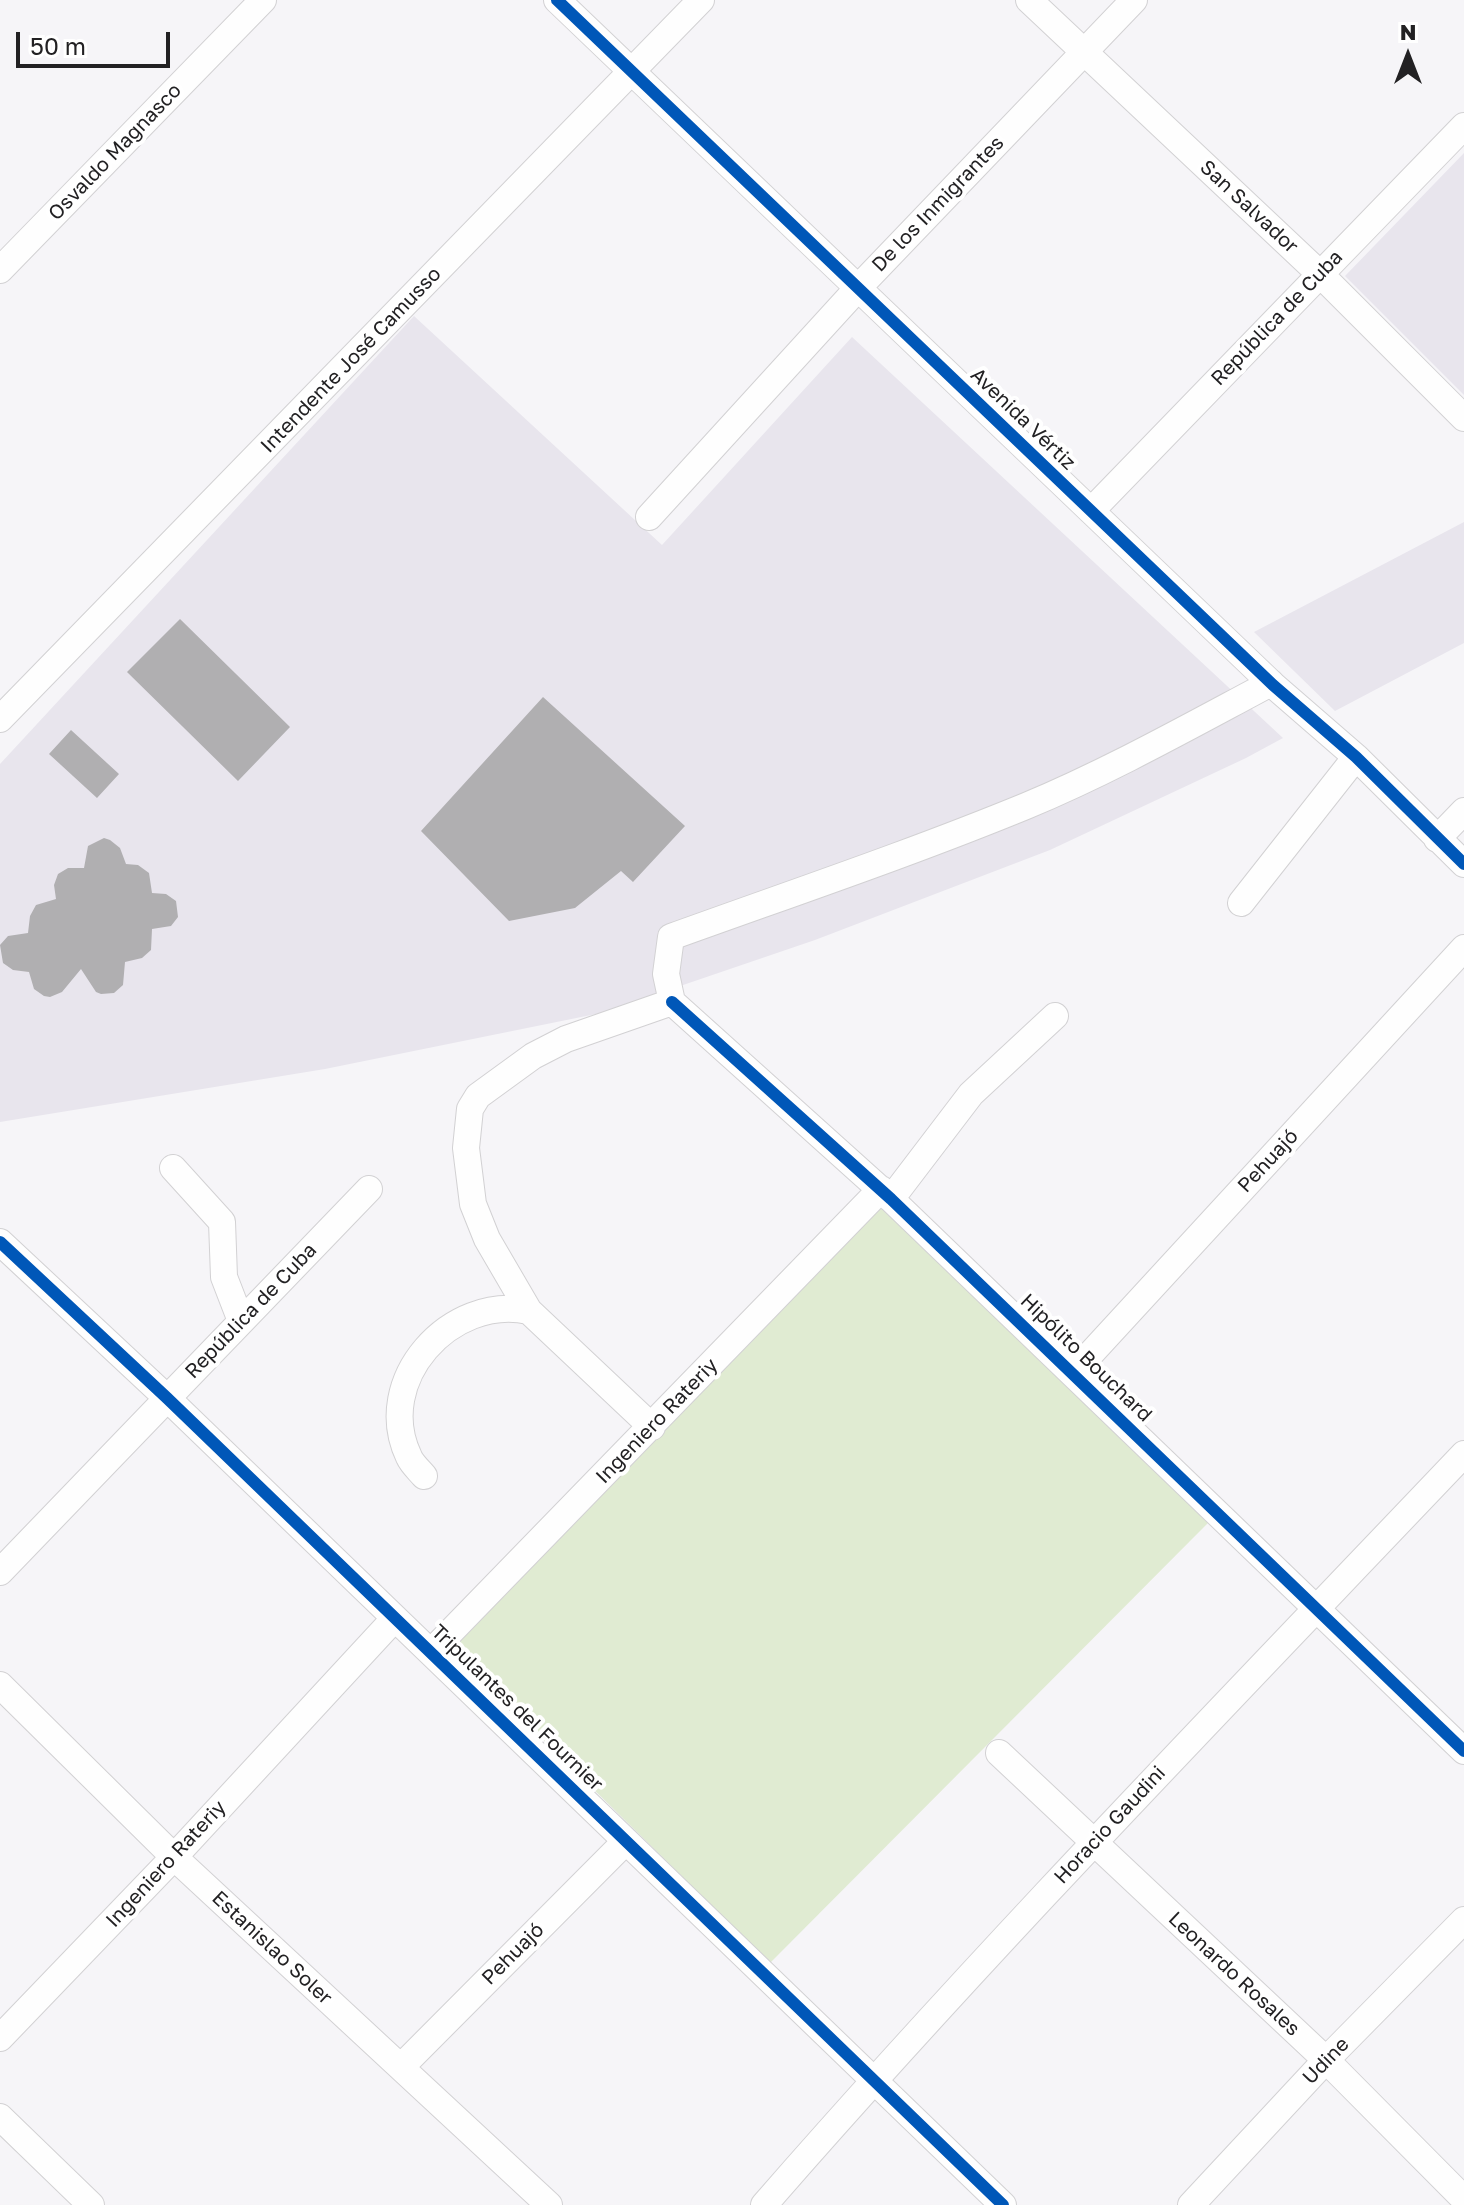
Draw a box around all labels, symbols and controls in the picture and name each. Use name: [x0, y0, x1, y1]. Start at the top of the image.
scale bar: [20, 16, 174, 66]
north arrow: [1368, 16, 1448, 96]
text: N: [1400, 18, 1416, 45]
text: 50 m: [30, 31, 86, 60]
street label: Osvaldo Magnasco: [44, 79, 186, 225]
street label: De los Inmigrantes: [867, 131, 1009, 277]
street label: San Salvador: [1195, 155, 1303, 259]
street label: República de Cuba: [1206, 245, 1348, 391]
street label: Intendente José Camusso: [256, 262, 446, 458]
street label: Avenida Vértiz: [966, 363, 1080, 475]
street label: Pehuajó: [1233, 1124, 1303, 1198]
street label: República de Cuba: [180, 1238, 322, 1384]
street label: Hipólito Bouchard: [1015, 1289, 1157, 1427]
street label: Ingeniero Rateriy: [591, 1353, 723, 1489]
street label: Tripulantes del Fournier: [426, 1620, 608, 1796]
street label: Horacio Gaudini: [1049, 1761, 1171, 1889]
street label: Ingeniero Rateriy: [101, 1796, 231, 1932]
street label: Estanislao Soler: [207, 1886, 337, 2010]
street label: Leonardo Rosales: [1163, 1907, 1305, 2041]
street label: Pehuajó: [477, 1918, 549, 1990]
street label: Udine: [1298, 2032, 1354, 2090]

